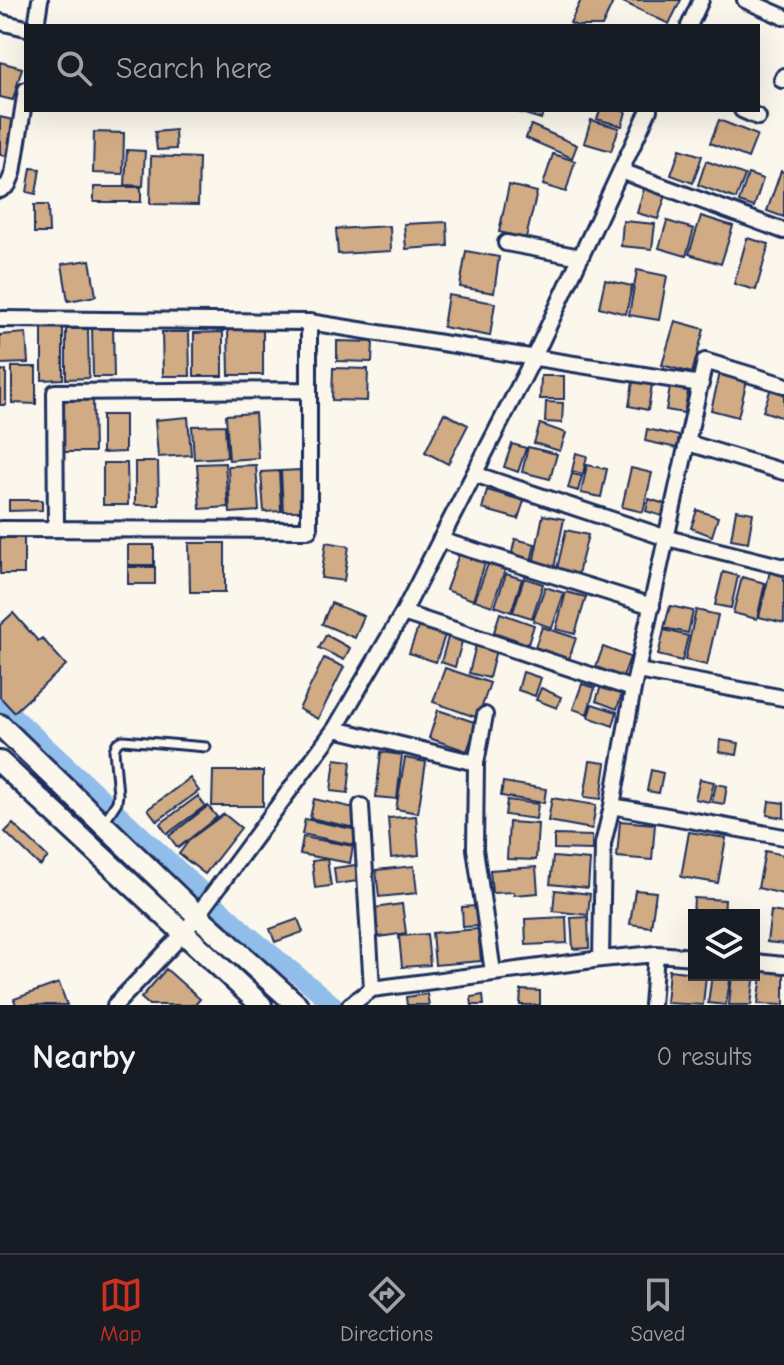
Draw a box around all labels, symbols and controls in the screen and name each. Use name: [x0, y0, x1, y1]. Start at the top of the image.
search box: [24, 24, 760, 112]
icon: search: [52, 46, 96, 90]
text: Search here: [116, 51, 272, 86]
map controls: [688, 909, 760, 981]
button: layers: [688, 909, 760, 981]
text: Nearby: [32, 1037, 135, 1077]
text: 0 results: [657, 1042, 752, 1072]
tab: Map: [99, 1273, 143, 1347]
tab: Directions: [340, 1273, 433, 1347]
tab: Saved: [630, 1273, 685, 1347]

